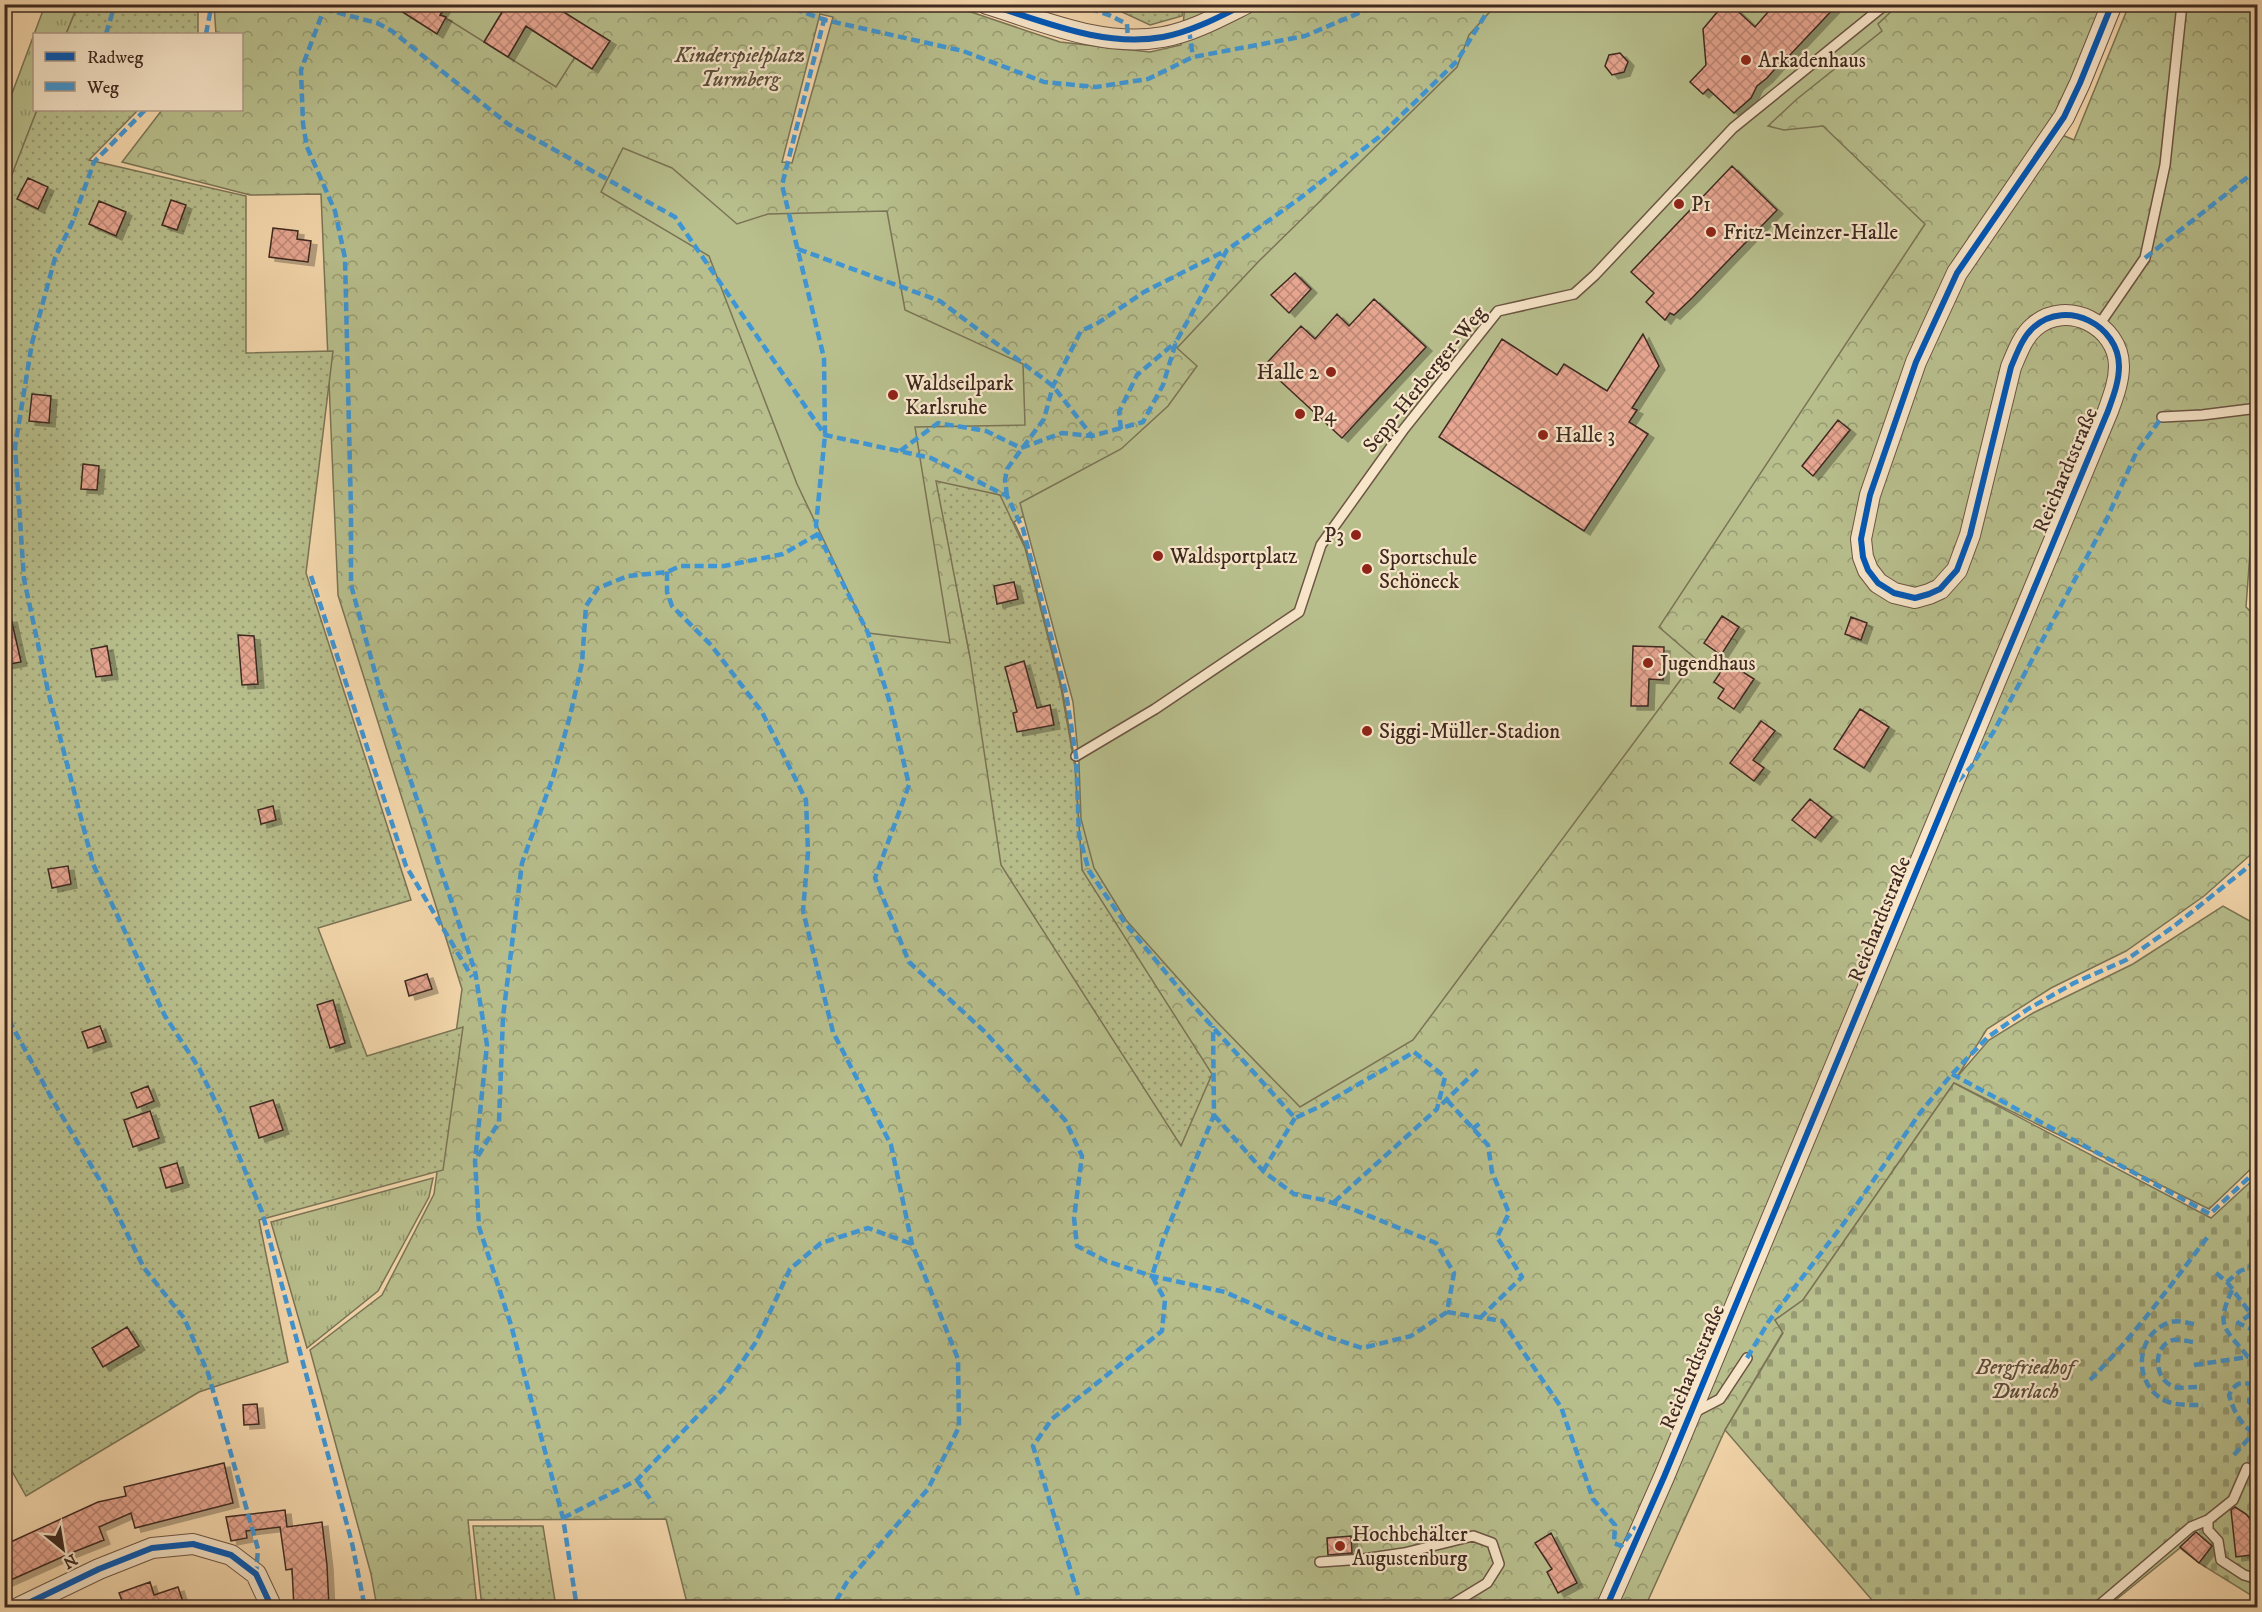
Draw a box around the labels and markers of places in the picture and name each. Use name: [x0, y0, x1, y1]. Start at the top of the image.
place label: Arkadenhaus: [1758, 48, 1866, 74]
marker: Arkadenhaus: [1739, 53, 1753, 67]
place label: P1: [1691, 192, 1711, 218]
marker: P1: [1672, 197, 1686, 211]
place label: Fritz-Meinzer-Halle: [1723, 220, 1899, 246]
marker: Fritz-Meinzer-Halle: [1704, 225, 1718, 239]
place label: Halle 2: [1256, 360, 1320, 386]
marker: Halle 2: [1324, 365, 1338, 379]
place label: Waldseilpark Karlsruhe: [904, 371, 1014, 421]
marker: Waldseilpark Karlsruhe: [886, 388, 900, 402]
place label: P4: [1312, 402, 1337, 428]
marker: P4: [1293, 407, 1307, 421]
place label: Halle 3: [1555, 423, 1615, 449]
marker: Halle 3: [1536, 428, 1550, 442]
place label: P3: [1324, 523, 1344, 549]
marker: P3: [1349, 528, 1363, 542]
place label: Waldsportplatz: [1169, 544, 1297, 570]
place label: Sportschule Schöneck: [1379, 545, 1478, 595]
marker: Waldsportplatz: [1151, 549, 1165, 563]
marker: Sportschule Schöneck: [1360, 562, 1374, 576]
place label: Jugendhaus: [1658, 651, 1756, 677]
marker: Jugendhaus: [1641, 656, 1655, 670]
place label: Siggi-Müller-Stadion: [1379, 719, 1560, 745]
marker: Siggi-Müller-Stadion: [1360, 724, 1374, 738]
place label: Hochbehälter Augustenburg: [1352, 1522, 1468, 1572]
marker: Hochbehälter Augustenburg: [1333, 1539, 1347, 1553]

